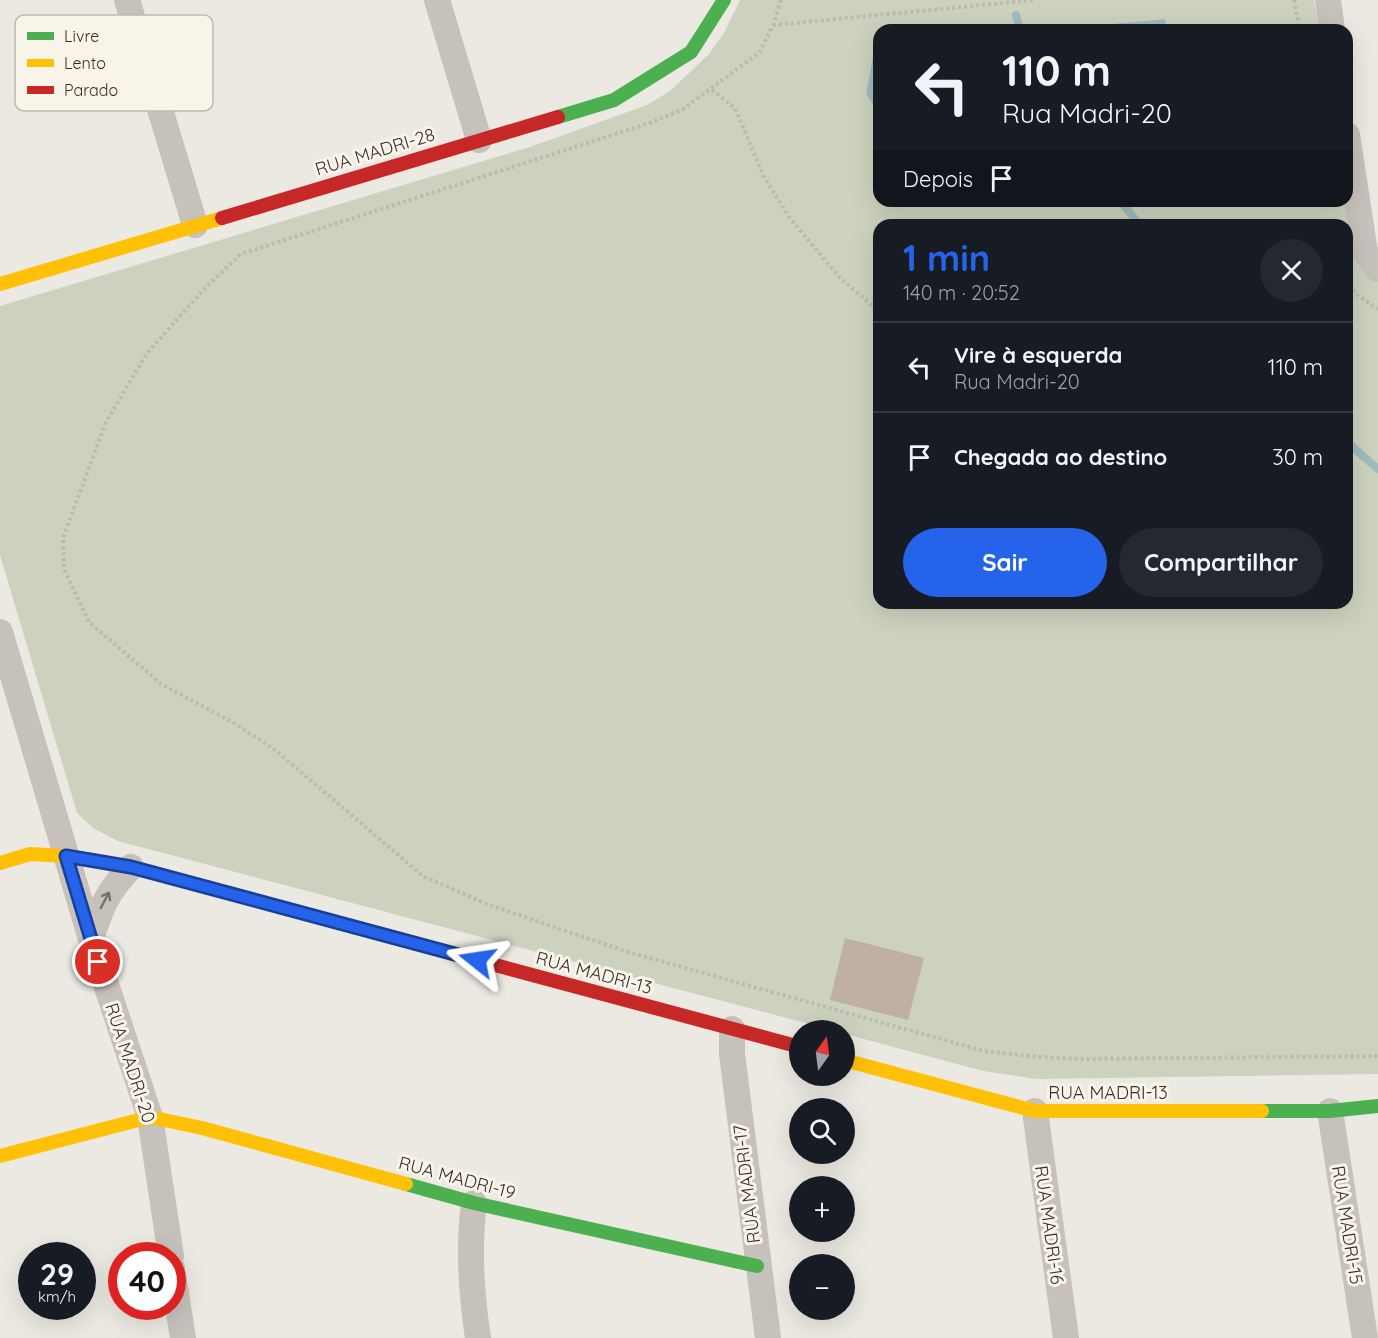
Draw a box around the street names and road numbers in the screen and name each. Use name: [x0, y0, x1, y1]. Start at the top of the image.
street label: RUA MADRI-28: [312, 122, 437, 181]
street label: RUA MADRI-13: [533, 946, 655, 999]
street label: RUA MADRI-20: [100, 1000, 161, 1126]
street label: RUA MADRI-13: [1048, 1081, 1168, 1104]
street label: RUA MADRI-17: [728, 1123, 765, 1245]
street label: RUA MADRI-19: [396, 1151, 518, 1204]
street label: RUA MADRI-16: [1030, 1164, 1069, 1286]
street label: RUA MADRI-15: [1327, 1164, 1368, 1286]

